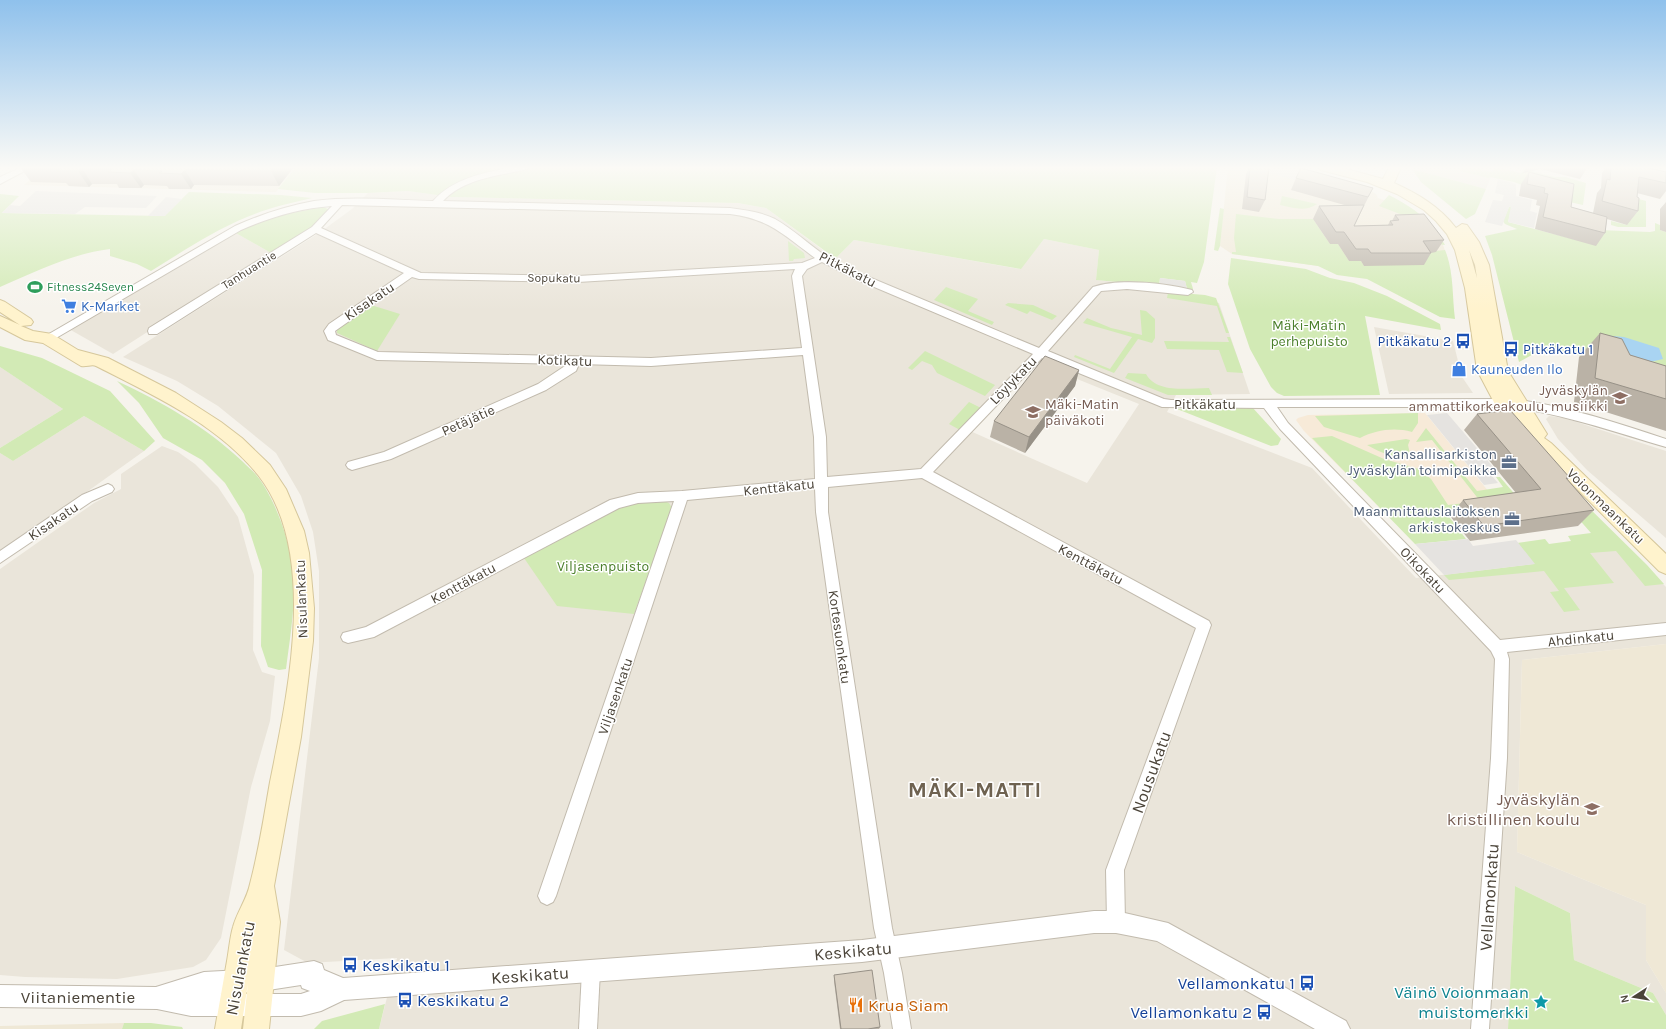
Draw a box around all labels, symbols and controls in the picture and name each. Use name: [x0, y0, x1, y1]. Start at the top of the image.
street label: Tanhuantie: [219, 248, 279, 292]
street label: Pitkäkatu: [816, 248, 879, 291]
street label: Sopukatu: [527, 271, 581, 285]
sports icon: Fitness24Seven: [26, 278, 44, 296]
street label: Kisakatu: [341, 278, 398, 324]
place label: Fitness24Seven: [47, 280, 134, 294]
supermarket icon: K-Market: [60, 297, 78, 315]
place label: K-Market: [81, 298, 139, 315]
park label: Mäki-Matin perhepuisto: [1270, 317, 1348, 350]
bus stop icon: Pitkäkatu 2: [1454, 332, 1472, 350]
place label: Pitkäkatu 2: [1377, 333, 1451, 350]
bus stop icon: Pitkäkatu 1: [1502, 340, 1520, 358]
place label: Pitkäkatu 1: [1523, 341, 1593, 358]
street label: Kotikatu: [537, 351, 593, 370]
street label: Löylykatu: [986, 353, 1040, 408]
shop icon: Kauneuden Ilo: [1450, 360, 1468, 378]
place label: Kauneuden Ilo: [1471, 361, 1563, 378]
place label: Jyväskylän ammattikorkeakoulu, musiikki: [1408, 382, 1608, 415]
school or university icon: Jyväskylän ammattikorkeakoulu, musiikki: [1611, 389, 1629, 407]
place label: Mäki-Matin päiväkoti: [1045, 396, 1119, 429]
street label: Pitkäkatu: [1174, 396, 1236, 413]
street label: Petäjätie: [439, 401, 498, 440]
school or university icon: Mäki-Matin päiväkoti: [1024, 403, 1042, 421]
place label: Kansallisarkiston Jyväskylän toimipaikka: [1347, 446, 1497, 479]
office icon: Kansallisarkiston Jyväskylän toimipaikka: [1500, 453, 1518, 471]
street label: Voionmaankatu: [1563, 465, 1648, 548]
street label: Kenttäkatu: [743, 475, 816, 500]
street label: Kisakatu: [25, 498, 82, 544]
place label: Maanmittauslaitoksen arkistokeskus: [1353, 503, 1500, 536]
office icon: Maanmittauslaitoksen arkistokeskus: [1503, 510, 1521, 528]
street label: Kenttäkatu: [1055, 540, 1126, 589]
street label: Oikokatu: [1396, 544, 1449, 597]
park label: Viljasenpuisto: [557, 558, 649, 575]
street label: Nisulankatu: [292, 559, 311, 639]
street label: Kenttäkatu: [428, 559, 499, 608]
street label: Kortesuonkatu: [824, 589, 855, 685]
street label: Ahdinkatu: [1547, 627, 1615, 650]
street label: Viljasenkatu: [594, 655, 637, 737]
street label: Nousukatu: [1127, 728, 1175, 816]
district label: MÄKI-MATTI: [908, 777, 1042, 803]
place label: Jyväskylän kristillinen koulu: [1447, 789, 1580, 829]
school or university icon: Jyväskylän kristillinen koulu: [1583, 800, 1601, 818]
street label: Vellamonkatu: [1475, 843, 1503, 951]
street label: Nisulankatu: [221, 919, 259, 1017]
street label: Keskikatu: [813, 938, 893, 964]
place label: Keskikatu 1: [362, 955, 450, 975]
bus stop icon: Keskikatu 1: [341, 956, 359, 974]
street label: Keskikatu: [490, 962, 570, 988]
place label: Vellamonkatu 1: [1178, 973, 1295, 993]
bus stop icon: Vellamonkatu 1: [1298, 974, 1316, 992]
north arrow: [1614, 977, 1654, 1017]
place label: Väinö Voionmaan muistomerkki: [1394, 982, 1529, 1022]
street label: Viitaniementie: [21, 987, 135, 1007]
place label: Keskikatu 2: [417, 990, 509, 1010]
bus stop icon: Keskikatu 2: [396, 991, 414, 1009]
place icon: Väinö Voionmaan muistomerkki: [1532, 993, 1550, 1011]
text: N: [1618, 994, 1632, 1004]
place label: Krua Siam: [868, 995, 949, 1015]
restaurant icon: Krua Siam: [847, 996, 865, 1014]
place label: Vellamonkatu 2: [1130, 1002, 1252, 1022]
bus stop icon: Vellamonkatu 2: [1255, 1003, 1273, 1021]

